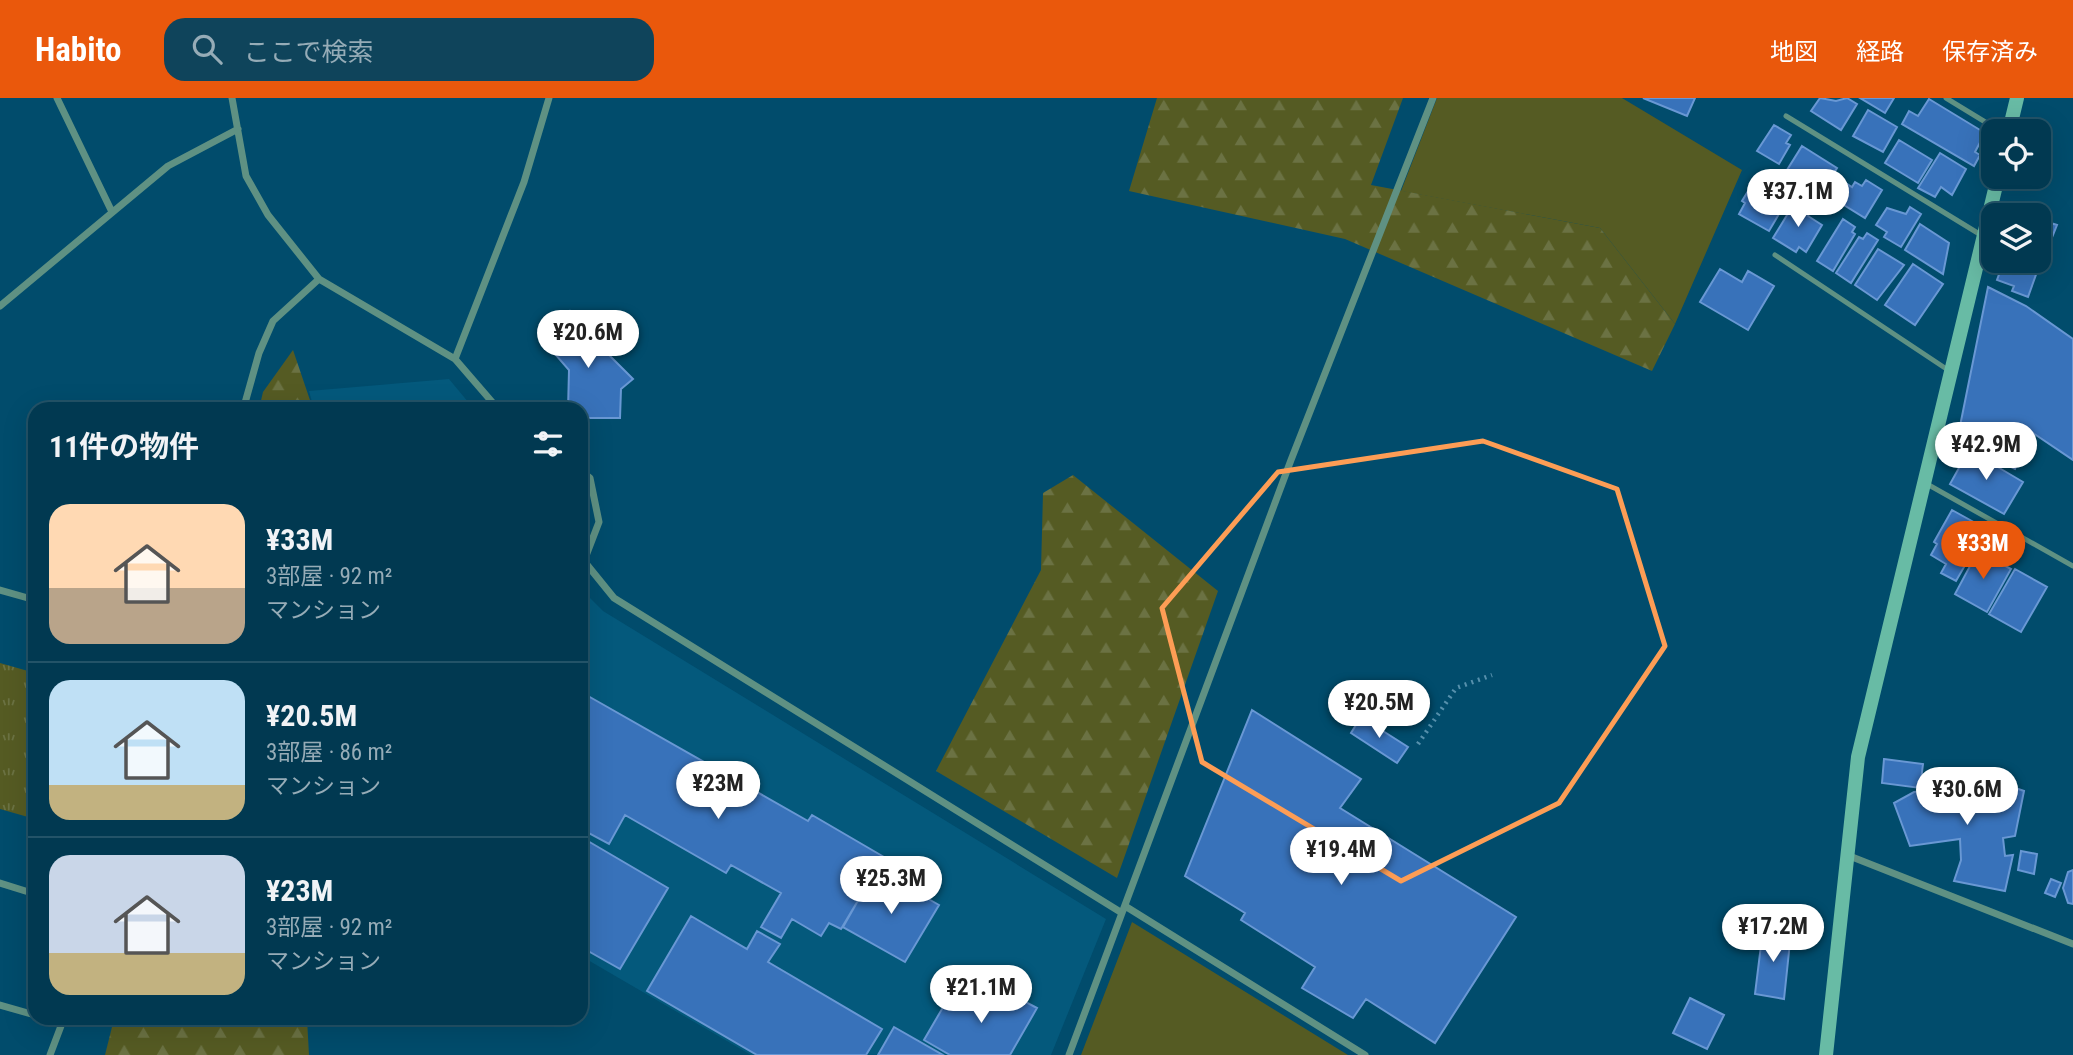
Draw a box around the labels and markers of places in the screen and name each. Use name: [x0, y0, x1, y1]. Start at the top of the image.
pin: ¥37.1M: [1741, 170, 1855, 229]
pin: ¥20.6M: [531, 310, 645, 370]
pin: ¥42.9M: [1929, 422, 2043, 482]
pin: ¥33M: [1942, 522, 2024, 581]
pin: ¥20.5M: [1322, 680, 1436, 740]
pin: ¥23M: [677, 762, 759, 821]
pin: ¥30.6M: [1910, 768, 2024, 827]
pin: ¥19.4M: [1284, 828, 1398, 887]
pin: ¥25.3M: [834, 856, 948, 916]
pin: ¥17.2M: [1716, 904, 1830, 964]
pin: ¥21.1M: [924, 965, 1038, 1025]

